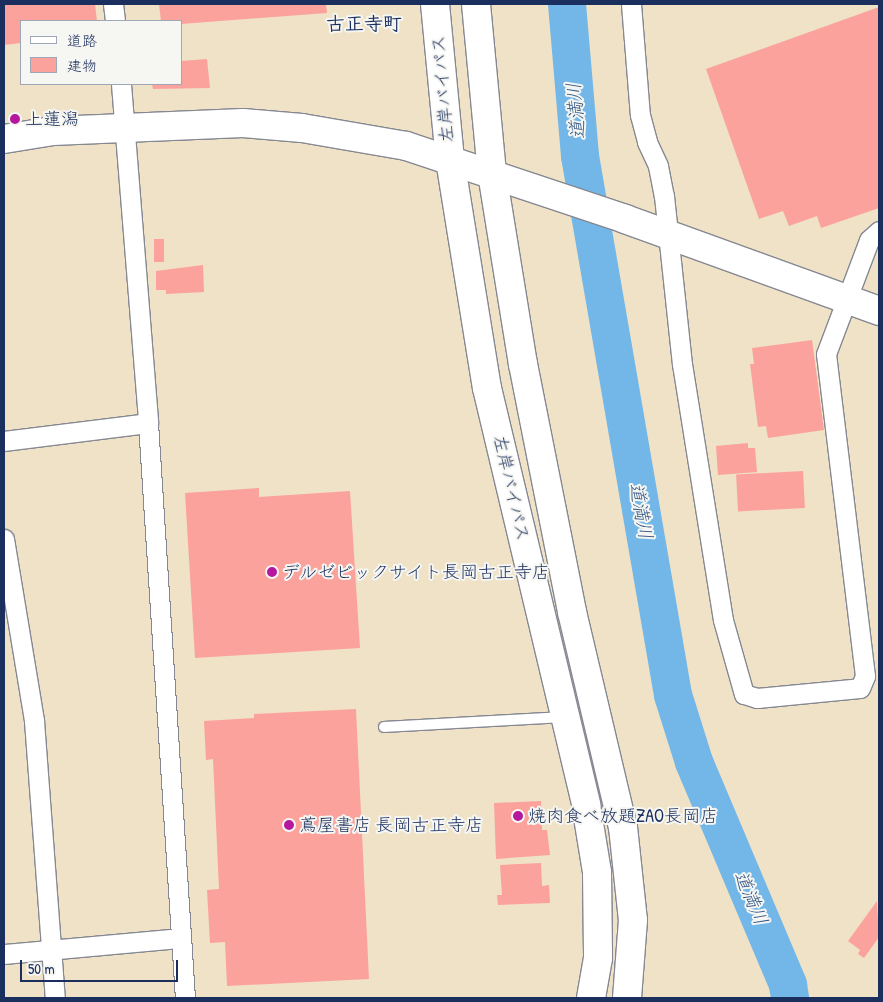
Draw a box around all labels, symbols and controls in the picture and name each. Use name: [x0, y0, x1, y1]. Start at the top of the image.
district label: 古正寺町: [326, 13, 402, 35]
legend: [20, 20, 182, 85]
text: 道路: [67, 30, 97, 51]
street label: 左岸バイパス: [428, 34, 458, 144]
text: 建物: [67, 55, 97, 76]
water label: 道満川: [562, 82, 590, 140]
place label: 上蓮潟: [25, 108, 79, 130]
marker: 上蓮潟: [9, 113, 21, 125]
street label: 左岸バイパス: [488, 433, 534, 543]
water label: 道満川: [625, 481, 657, 541]
place label: デルゼビックサイト長岡古正寺店: [282, 561, 552, 583]
marker: デルゼビックサイト長岡古正寺店: [266, 566, 278, 578]
place label: 焼肉食べ放題ZAO長岡店: [528, 805, 718, 827]
marker: 焼肉食べ放題ZAO長岡店: [512, 810, 524, 822]
place label: 蔦屋書店 長岡古正寺店: [299, 814, 483, 836]
marker: 蔦屋書店 長岡古正寺店: [283, 819, 295, 831]
water label: 道満川: [729, 867, 773, 929]
scale bar: [22, 950, 180, 982]
text: 50 m: [28, 958, 55, 979]

